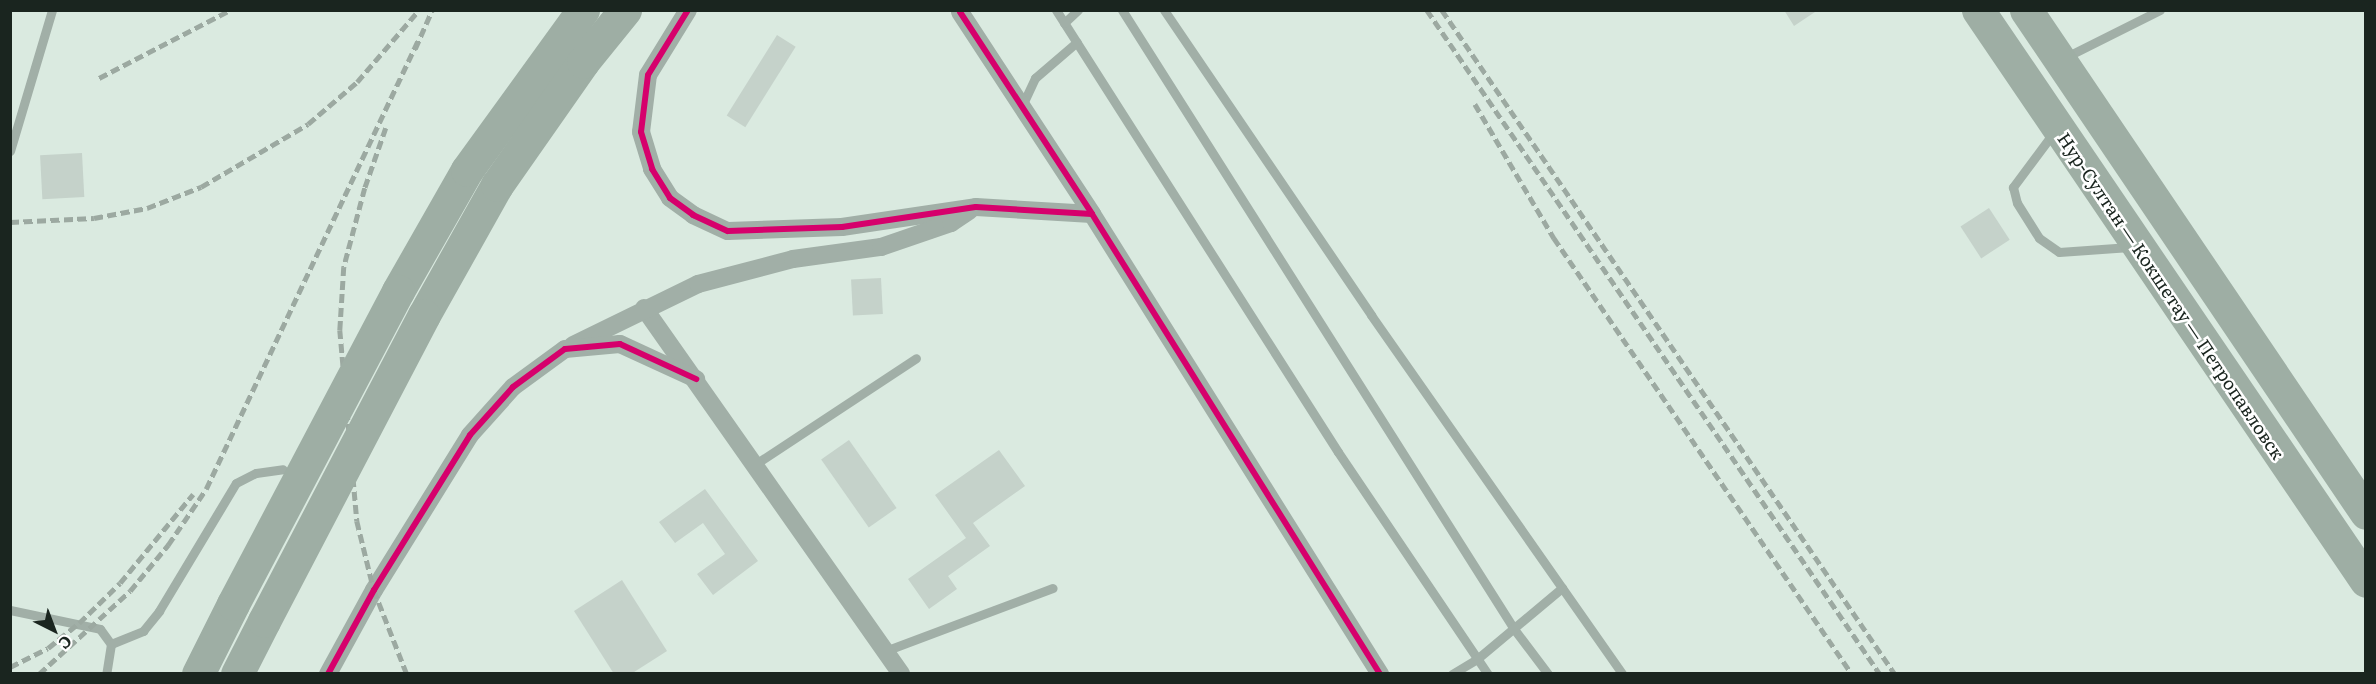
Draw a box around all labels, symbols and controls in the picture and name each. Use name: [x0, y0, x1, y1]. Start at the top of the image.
street label: Нур-Султан — Кокшетау — Петропавловск: [2053, 129, 2289, 463]
north arrow: [24, 600, 84, 660]
text: С: [54, 631, 78, 656]

